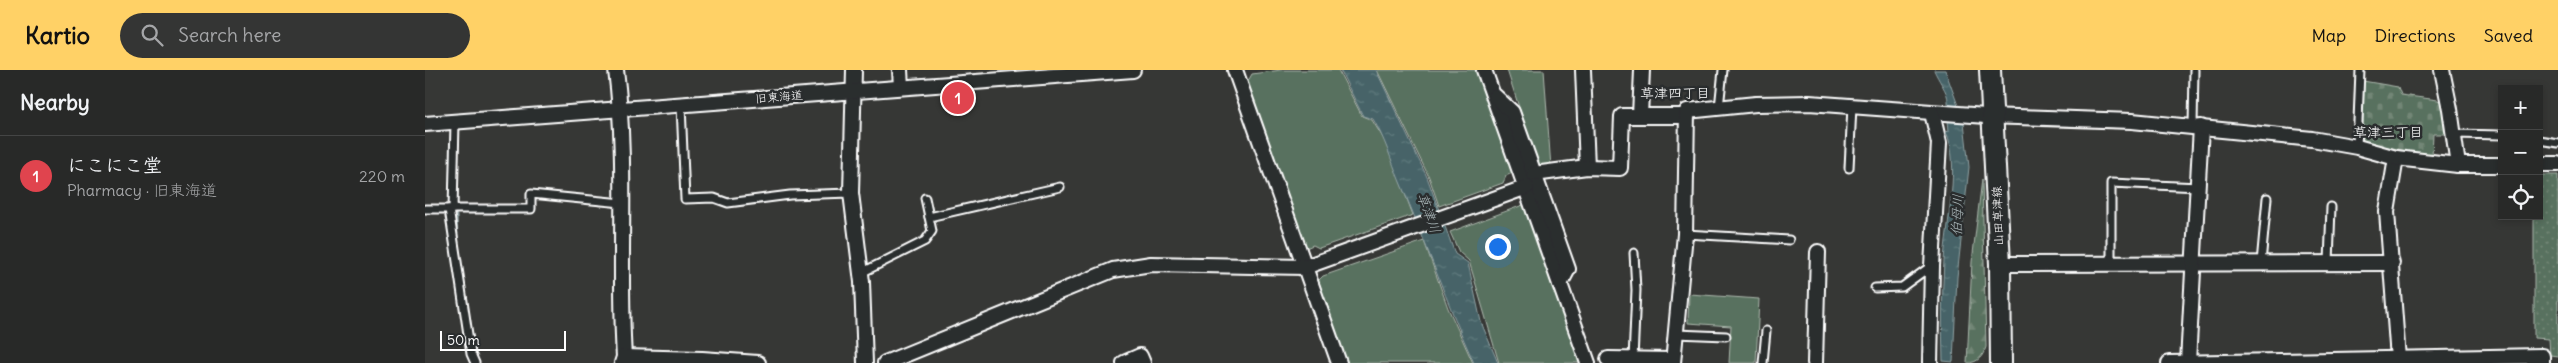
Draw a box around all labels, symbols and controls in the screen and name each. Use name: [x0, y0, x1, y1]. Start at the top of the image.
search box: [120, 13, 470, 58]
text: Kartio: [25, 20, 90, 50]
icon: search: [138, 21, 166, 49]
text: Search here: [178, 23, 281, 47]
text: Map: [2311, 24, 2346, 47]
text: Directions: [2374, 24, 2456, 47]
text: Saved: [2484, 24, 2533, 47]
pin: 1: [942, 79, 974, 117]
district label: 草津四丁目: [1640, 84, 1710, 102]
map controls: [2498, 85, 2543, 220]
button: +: [2498, 85, 2543, 130]
street label: 旧東海道: [754, 87, 804, 106]
text: Nearby: [20, 89, 90, 116]
district label: 草津三丁目: [2353, 123, 2423, 141]
button: −: [2498, 130, 2543, 175]
text: にこにこ堂: [67, 153, 162, 177]
text: 1: [33, 166, 39, 186]
text: 220 m: [359, 166, 405, 186]
button: locate: [2498, 175, 2543, 220]
text: Pharmacy · 旧東海道: [67, 180, 217, 200]
street label: 山田草津線: [1989, 186, 2006, 246]
water label: 草津川: [1413, 190, 1445, 236]
water label: 伯母川: [1947, 194, 1967, 236]
your location: [1485, 234, 1511, 260]
scale bar: [440, 328, 566, 351]
text: 50 m: [447, 331, 480, 349]

